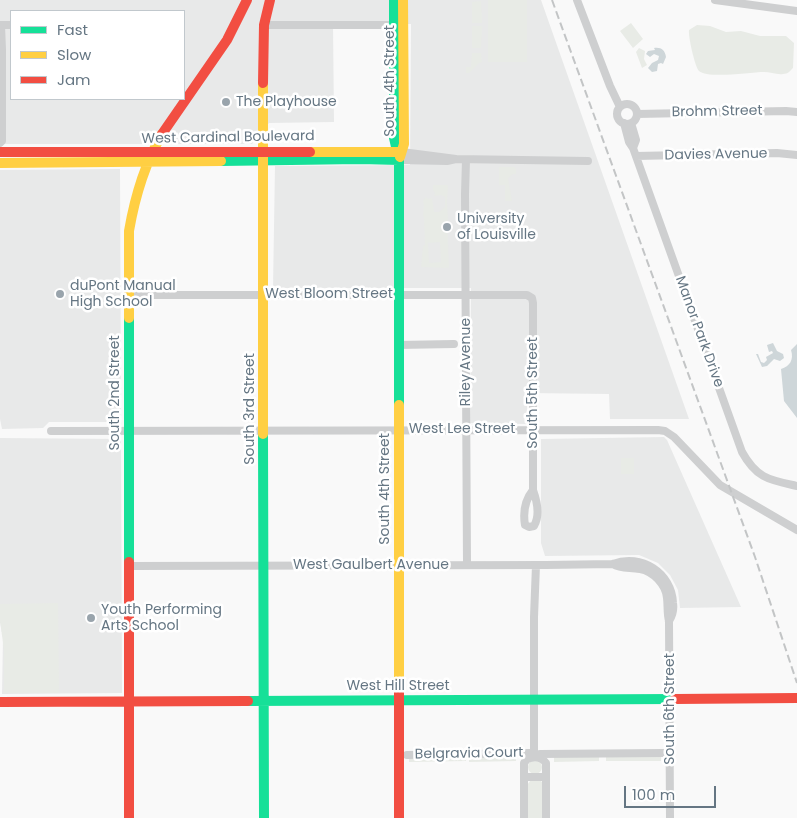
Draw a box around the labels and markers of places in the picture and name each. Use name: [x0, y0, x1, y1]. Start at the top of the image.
place label: The Playhouse: [236, 94, 337, 110]
marker: The Playhouse: [220, 96, 232, 108]
place label: University of Louisville: [457, 211, 536, 243]
marker: University of Louisville: [441, 221, 453, 233]
place label: duPont Manual High School: [70, 278, 176, 310]
marker: duPont Manual High School: [54, 288, 66, 300]
place label: Youth Performing Arts School: [101, 602, 222, 634]
marker: Youth Performing Arts School: [85, 612, 97, 624]

